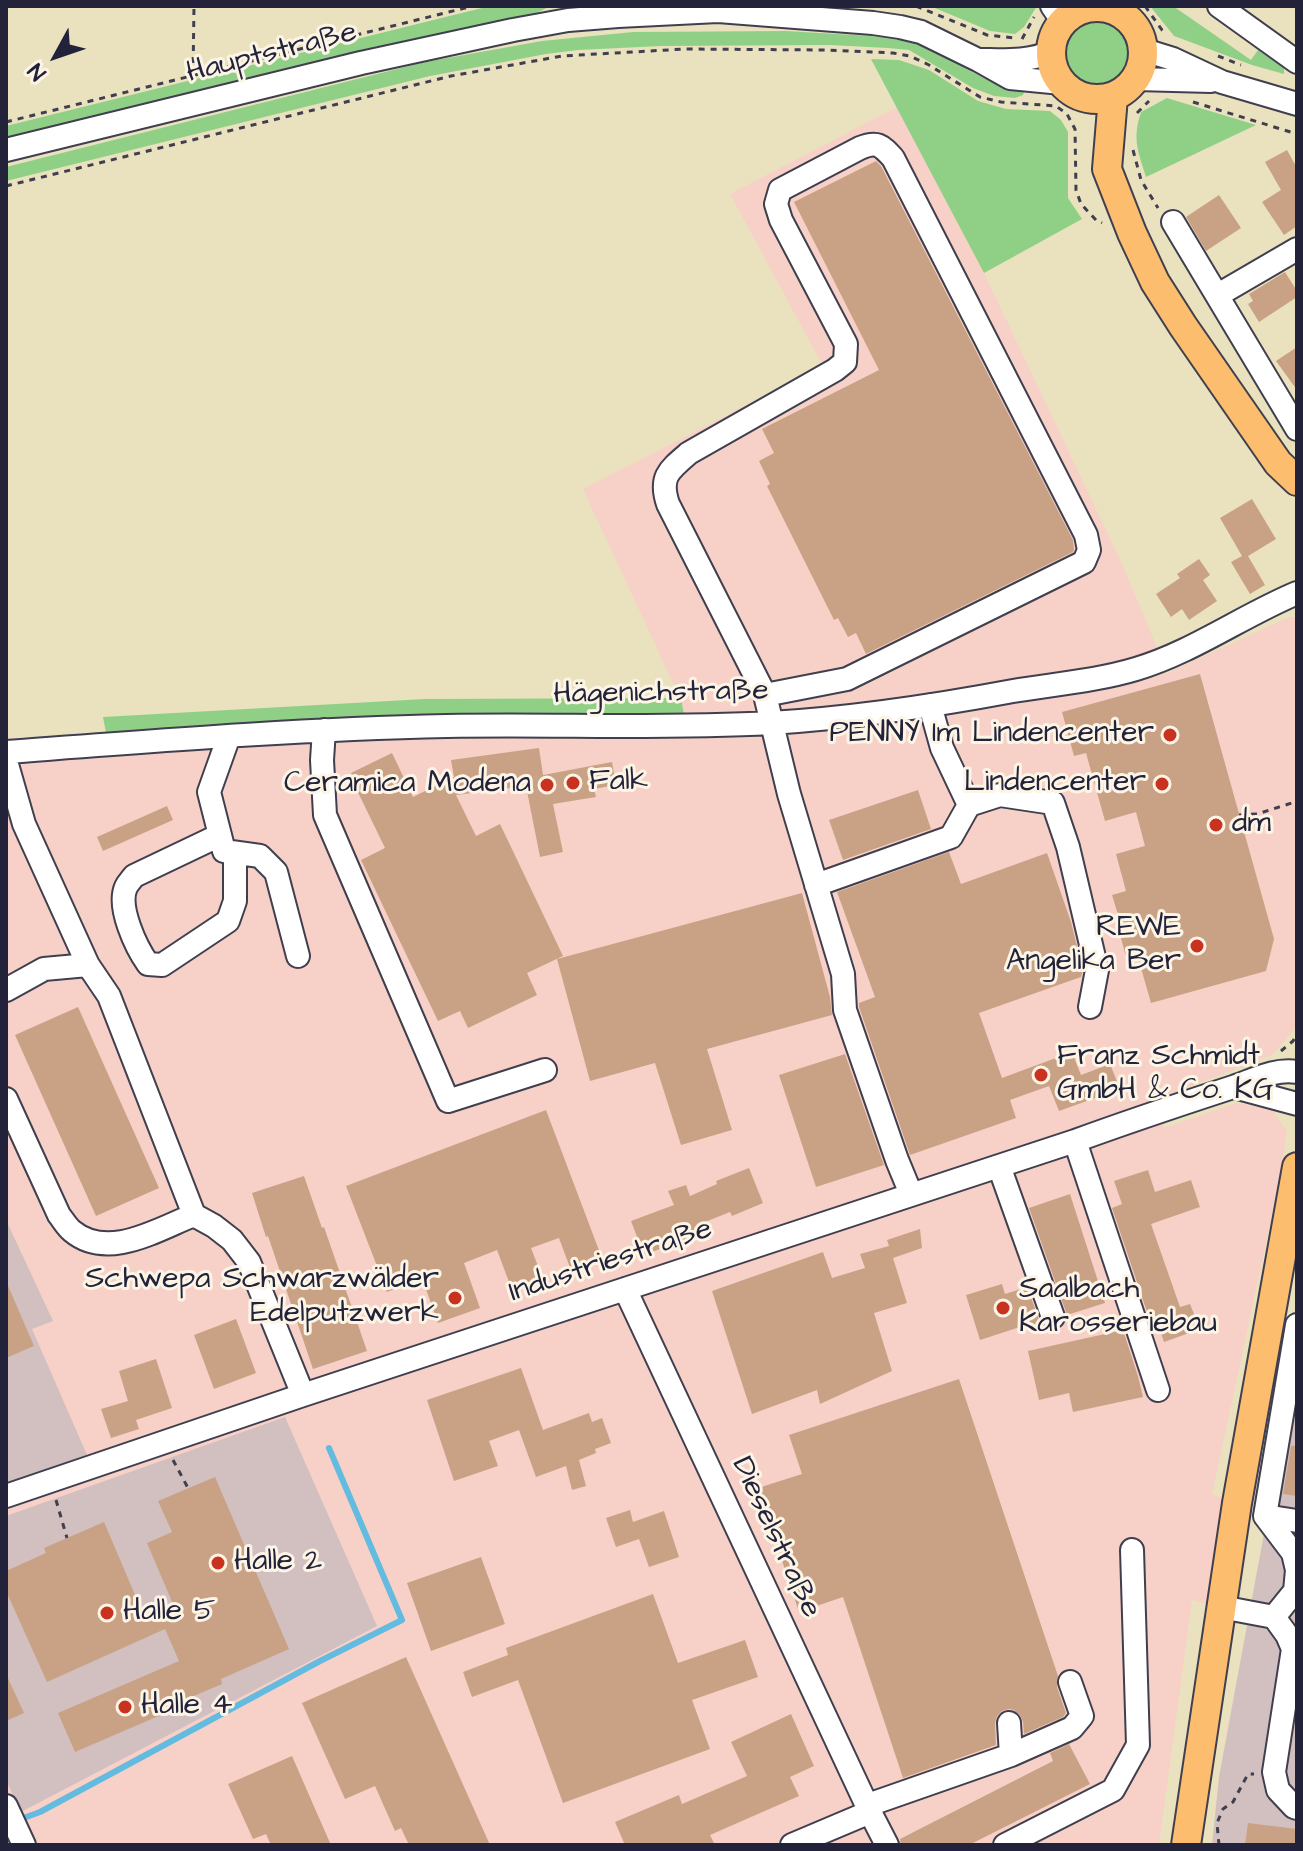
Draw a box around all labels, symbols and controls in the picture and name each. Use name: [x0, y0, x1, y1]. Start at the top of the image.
street label: Hauptstraße: [183, 15, 361, 93]
north arrow: [16, 16, 96, 96]
text: N: [21, 57, 54, 87]
street label: Hägenichstraße: [553, 674, 769, 714]
place label: PENNY Im Lindencenter: [830, 717, 1154, 753]
marker: PENNY Im Lindencenter: [1161, 726, 1179, 744]
place label: Falk: [589, 765, 648, 801]
place label: Lindencenter: [964, 766, 1146, 802]
place label: Ceramica Modena: [284, 767, 531, 803]
marker: Falk: [564, 774, 582, 792]
marker: Lindencenter: [1153, 775, 1171, 793]
marker: Ceramica Modena: [538, 776, 556, 794]
place label: dm: [1232, 807, 1271, 843]
marker: dm: [1207, 816, 1225, 834]
place label: REWE Angelika Ber: [1006, 911, 1181, 982]
marker: REWE Angelika Ber: [1188, 937, 1206, 955]
place label: Franz Schmidt GmbH & Co. KG: [1057, 1040, 1274, 1110]
marker: Franz Schmidt GmbH & Co. KG: [1032, 1066, 1050, 1084]
street label: Industriestraße: [505, 1212, 717, 1312]
place label: Schwepa Schwarzwälder Edelputzwerk: [85, 1263, 439, 1334]
place label: Saalbach Karosseriebau: [1019, 1273, 1217, 1344]
marker: Schwepa Schwarzwälder Edelputzwerk: [446, 1289, 464, 1307]
marker: Saalbach Karosseriebau: [994, 1299, 1012, 1317]
street label: Dieselstraße: [722, 1452, 828, 1624]
place label: Halle 2: [234, 1545, 322, 1581]
marker: Halle 2: [209, 1554, 227, 1572]
place label: Halle 5: [123, 1595, 215, 1631]
marker: Halle 5: [98, 1604, 116, 1622]
place label: Halle 4: [141, 1689, 233, 1725]
marker: Halle 4: [116, 1698, 134, 1716]

